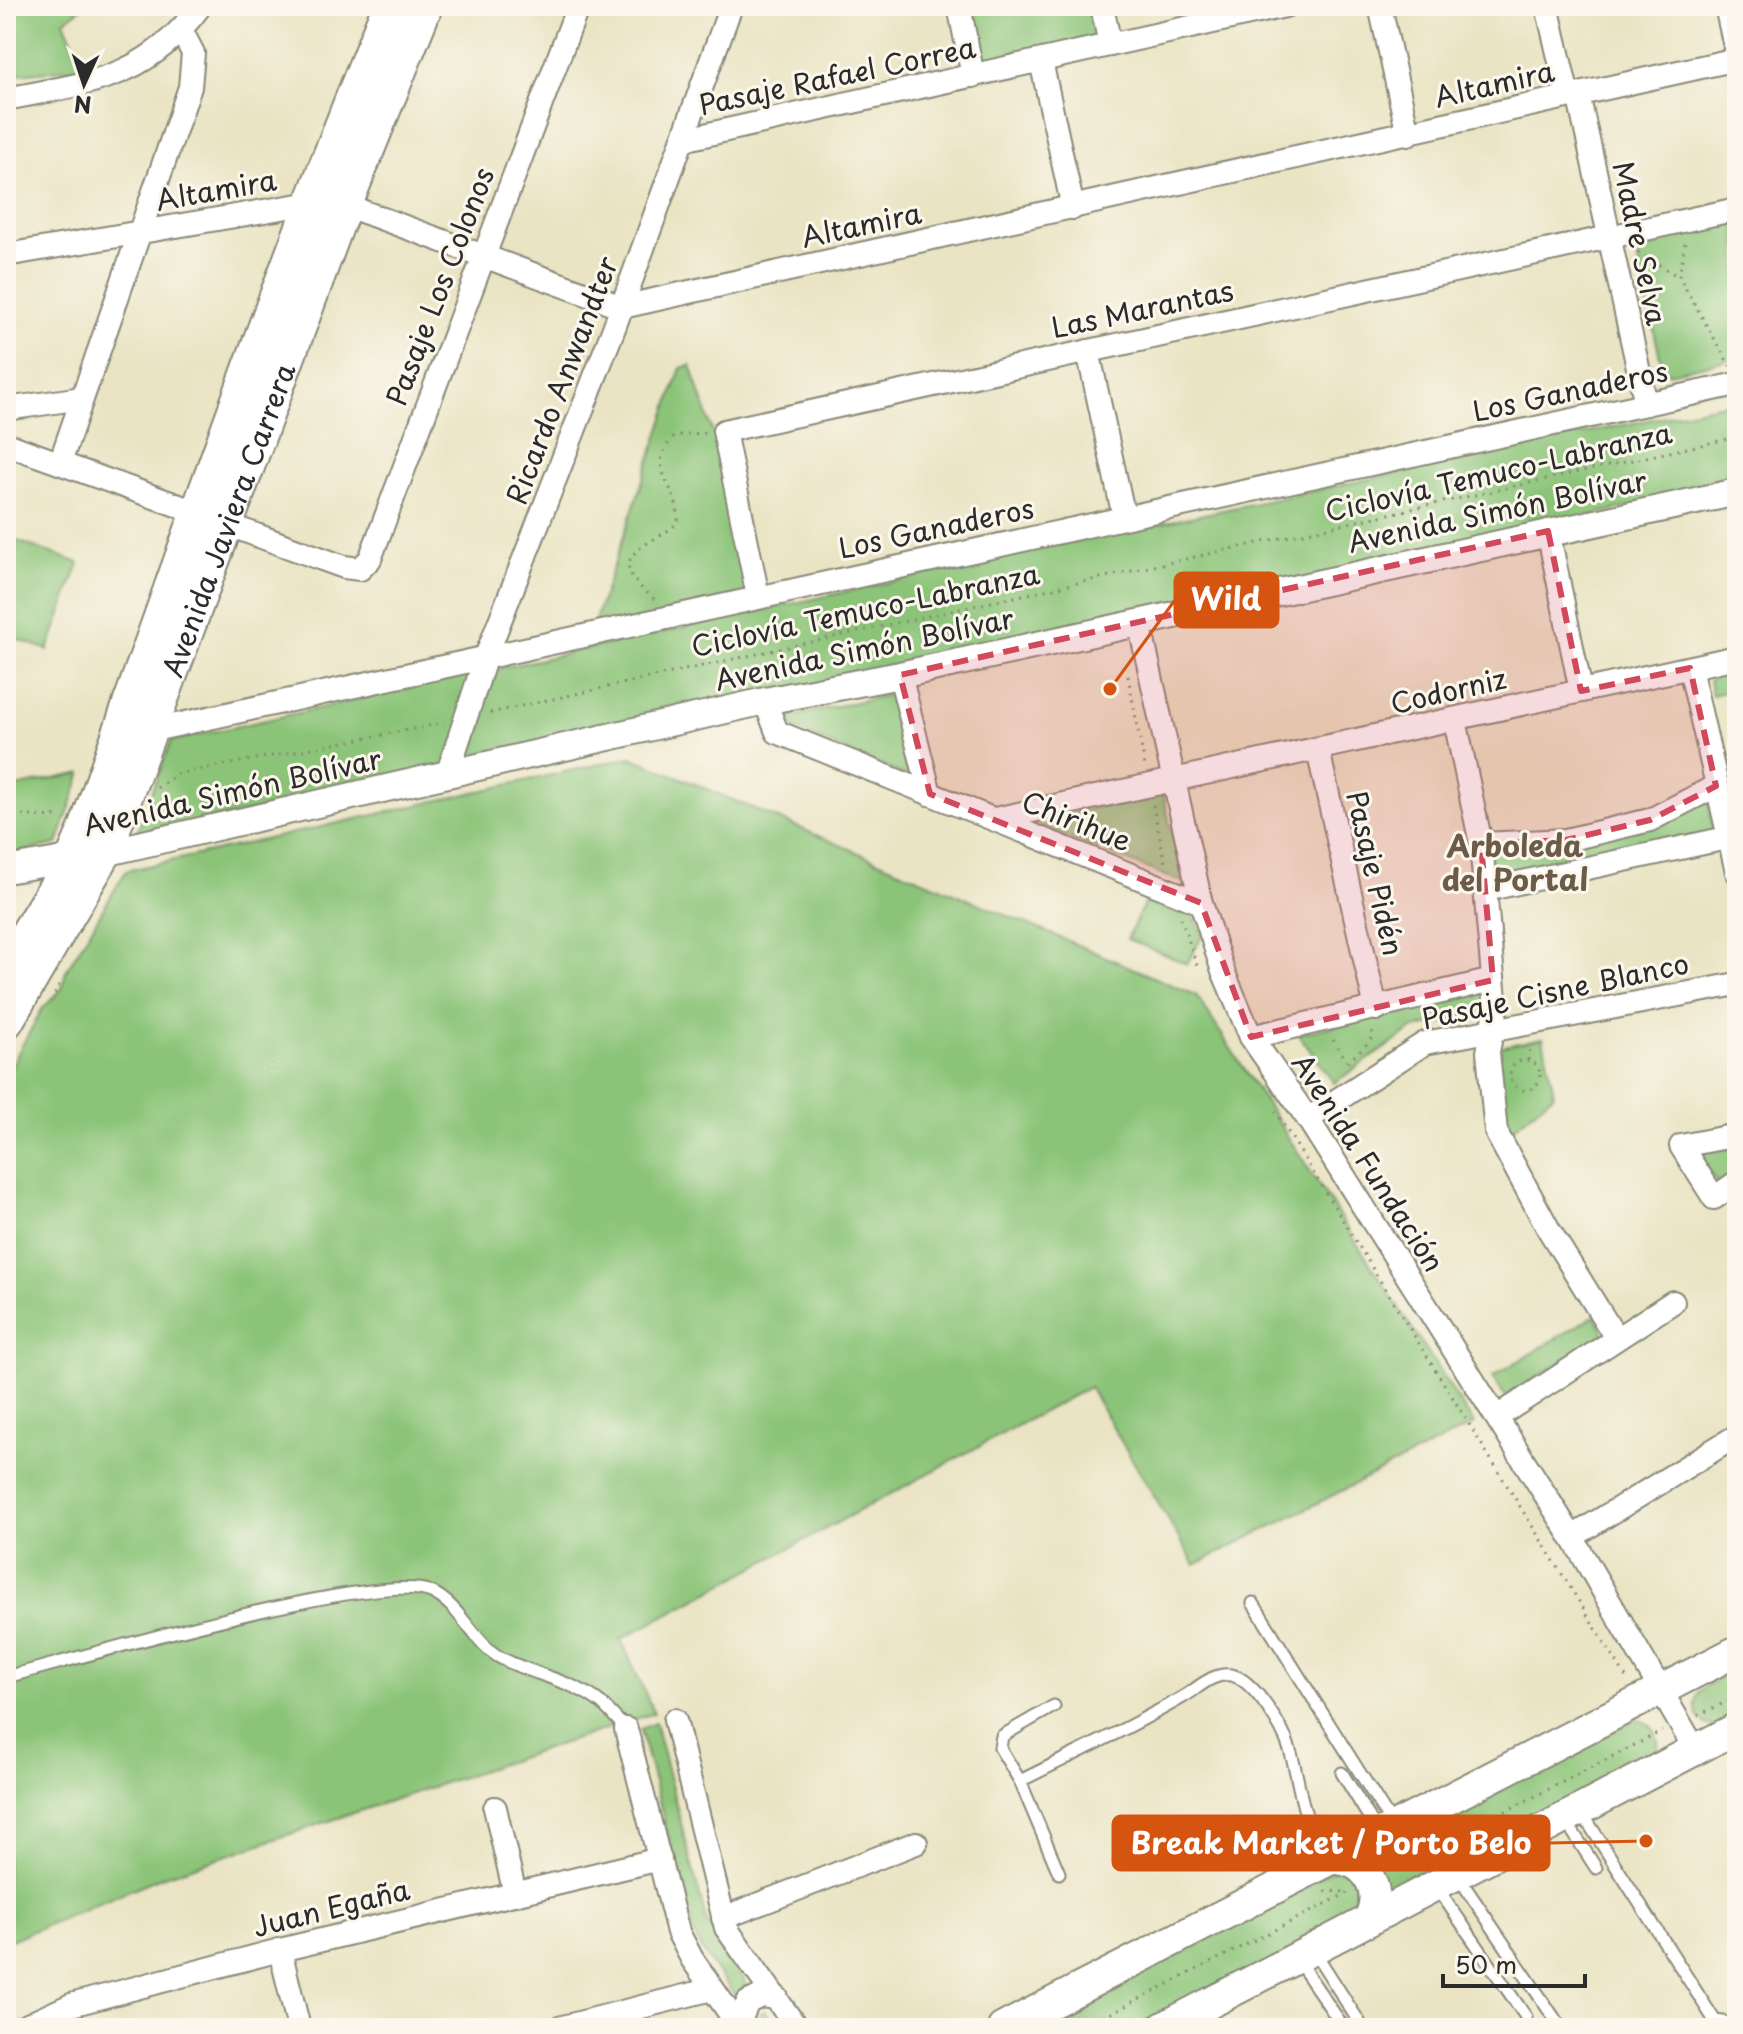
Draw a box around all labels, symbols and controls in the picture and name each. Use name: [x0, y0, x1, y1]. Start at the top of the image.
street label: Pasaje Rafael Correa: [695, 25, 980, 125]
north arrow: [44, 44, 124, 124]
street label: Altamira: [1430, 48, 1558, 118]
text: N: [73, 89, 92, 122]
street label: Altamira: [152, 157, 280, 221]
street label: Madre Selva: [1603, 157, 1679, 330]
street label: Pasaje Los Colonos: [374, 161, 504, 411]
street label: Altamira: [797, 190, 925, 258]
street label: Ricardo Anwandter: [494, 250, 628, 510]
street label: Las Marantas: [1047, 268, 1237, 348]
street label: Los Ganaderos: [1468, 348, 1672, 432]
street label: Avenida Javiera Carrera: [150, 356, 305, 683]
street label: Ciclovía Temuco-Labranza: [1320, 410, 1676, 532]
street label: Avenida Simón Bolívar: [1344, 457, 1651, 563]
street label: Los Ganaderos: [834, 485, 1038, 569]
street label: Ciclovía Temuco-Labranza: [687, 551, 1044, 667]
callout: Wild: [1175, 573, 1278, 627]
text: Wild: [1191, 575, 1262, 620]
street label: Avenida Simón Bolívar: [711, 595, 1018, 701]
street label: Codorniz: [1386, 656, 1510, 724]
street label: Avenida Simón Bolívar: [79, 736, 385, 846]
street label: Chirihue: [1016, 779, 1138, 861]
street label: Pasaje Pidén: [1336, 786, 1416, 960]
district label: Arboleda del Portal: [1442, 822, 1588, 901]
street label: Pasaje Cisne Blanco: [1418, 941, 1692, 1039]
street label: Avenida Fundación: [1282, 1044, 1456, 1280]
callout: Break Market / Porto Belo: [1113, 1816, 1549, 1870]
text: Break Market / Porto Belo: [1131, 1819, 1531, 1864]
street label: Juan Egaña: [248, 1867, 414, 1947]
scale bar: [1443, 1938, 1585, 1988]
text: 50 m: [1455, 1946, 1517, 1982]

